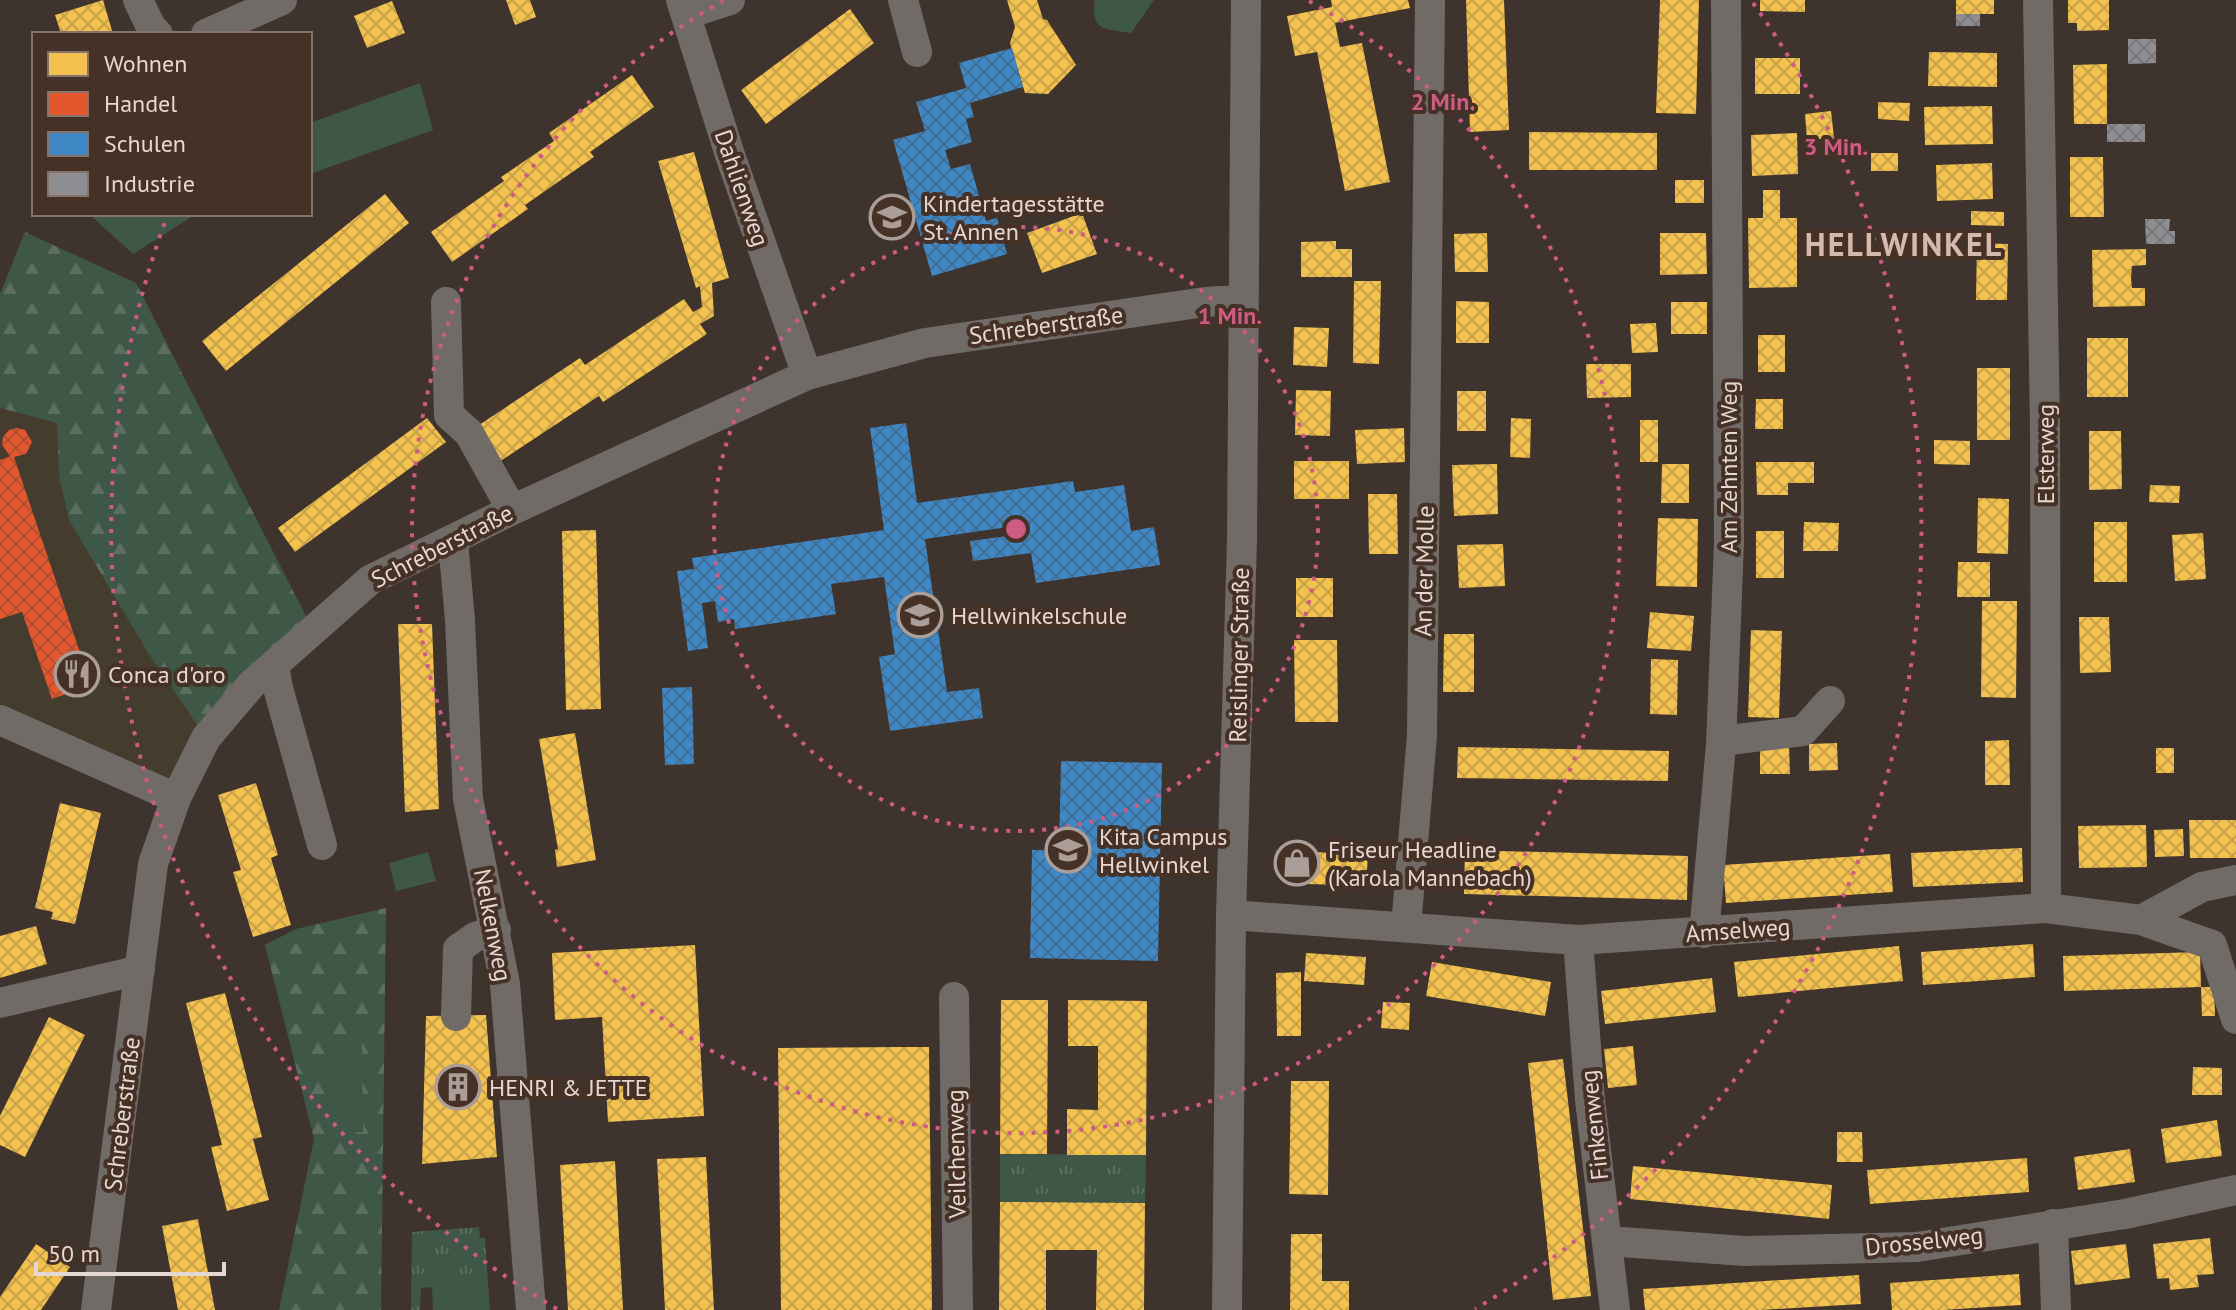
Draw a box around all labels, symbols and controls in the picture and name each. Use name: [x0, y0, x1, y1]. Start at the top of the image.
legend: [32, 32, 312, 216]
text: Wohnen: [104, 48, 187, 79]
text: 2 Min.: [1411, 86, 1475, 117]
text: Handel: [104, 88, 177, 119]
street label: Dahlienweg: [708, 125, 776, 251]
text: Schulen: [104, 128, 186, 159]
text: 3 Min.: [1804, 131, 1868, 162]
text: Industrie: [104, 168, 195, 199]
place label: Kindertagesstätte St. Annen: [923, 188, 1105, 247]
school or university icon: Kindertagesstätte St. Annen: [868, 193, 916, 241]
district label: HELLWINKEL: [1805, 223, 2003, 265]
street label: Schreberstraße: [967, 299, 1125, 351]
text: 1 Min.: [1198, 300, 1262, 331]
street label: Am Zehnten Weg: [1713, 381, 1744, 553]
street label: Elsterweg: [2030, 404, 2061, 504]
street label: Schreberstraße: [366, 497, 518, 595]
street label: An der Molle: [1407, 505, 1441, 637]
centre of rings: [1002, 515, 1030, 543]
street label: Reislinger Straße: [1222, 567, 1256, 743]
school or university icon: Hellwinkelschule: [896, 591, 944, 639]
place label: Hellwinkelschule: [951, 600, 1127, 631]
restaurant icon: Conca d'oro: [53, 650, 101, 698]
place label: Conca d'oro: [108, 659, 226, 690]
place label: Kita Campus Hellwinkel: [1099, 821, 1227, 880]
school or university icon: Kita Campus Hellwinkel: [1044, 826, 1092, 874]
place label: Friseur Headline (Karola Mannebach): [1328, 834, 1532, 893]
shop icon: Friseur Headline (Karola Mannebach): [1273, 839, 1321, 887]
street label: Nelkenweg: [467, 866, 519, 984]
street label: Amselweg: [1685, 911, 1791, 949]
street label: Schreberstraße: [97, 1035, 147, 1193]
building icon: HENRI & JETTE: [434, 1063, 482, 1111]
street label: Finkenweg: [1573, 1068, 1615, 1182]
place label: HENRI & JETTE: [489, 1072, 648, 1103]
street label: Veilchenweg: [939, 1089, 973, 1220]
street label: Drosselweg: [1864, 1219, 1984, 1263]
scale bar: [36, 1226, 224, 1276]
text: 50 m: [48, 1238, 100, 1269]

